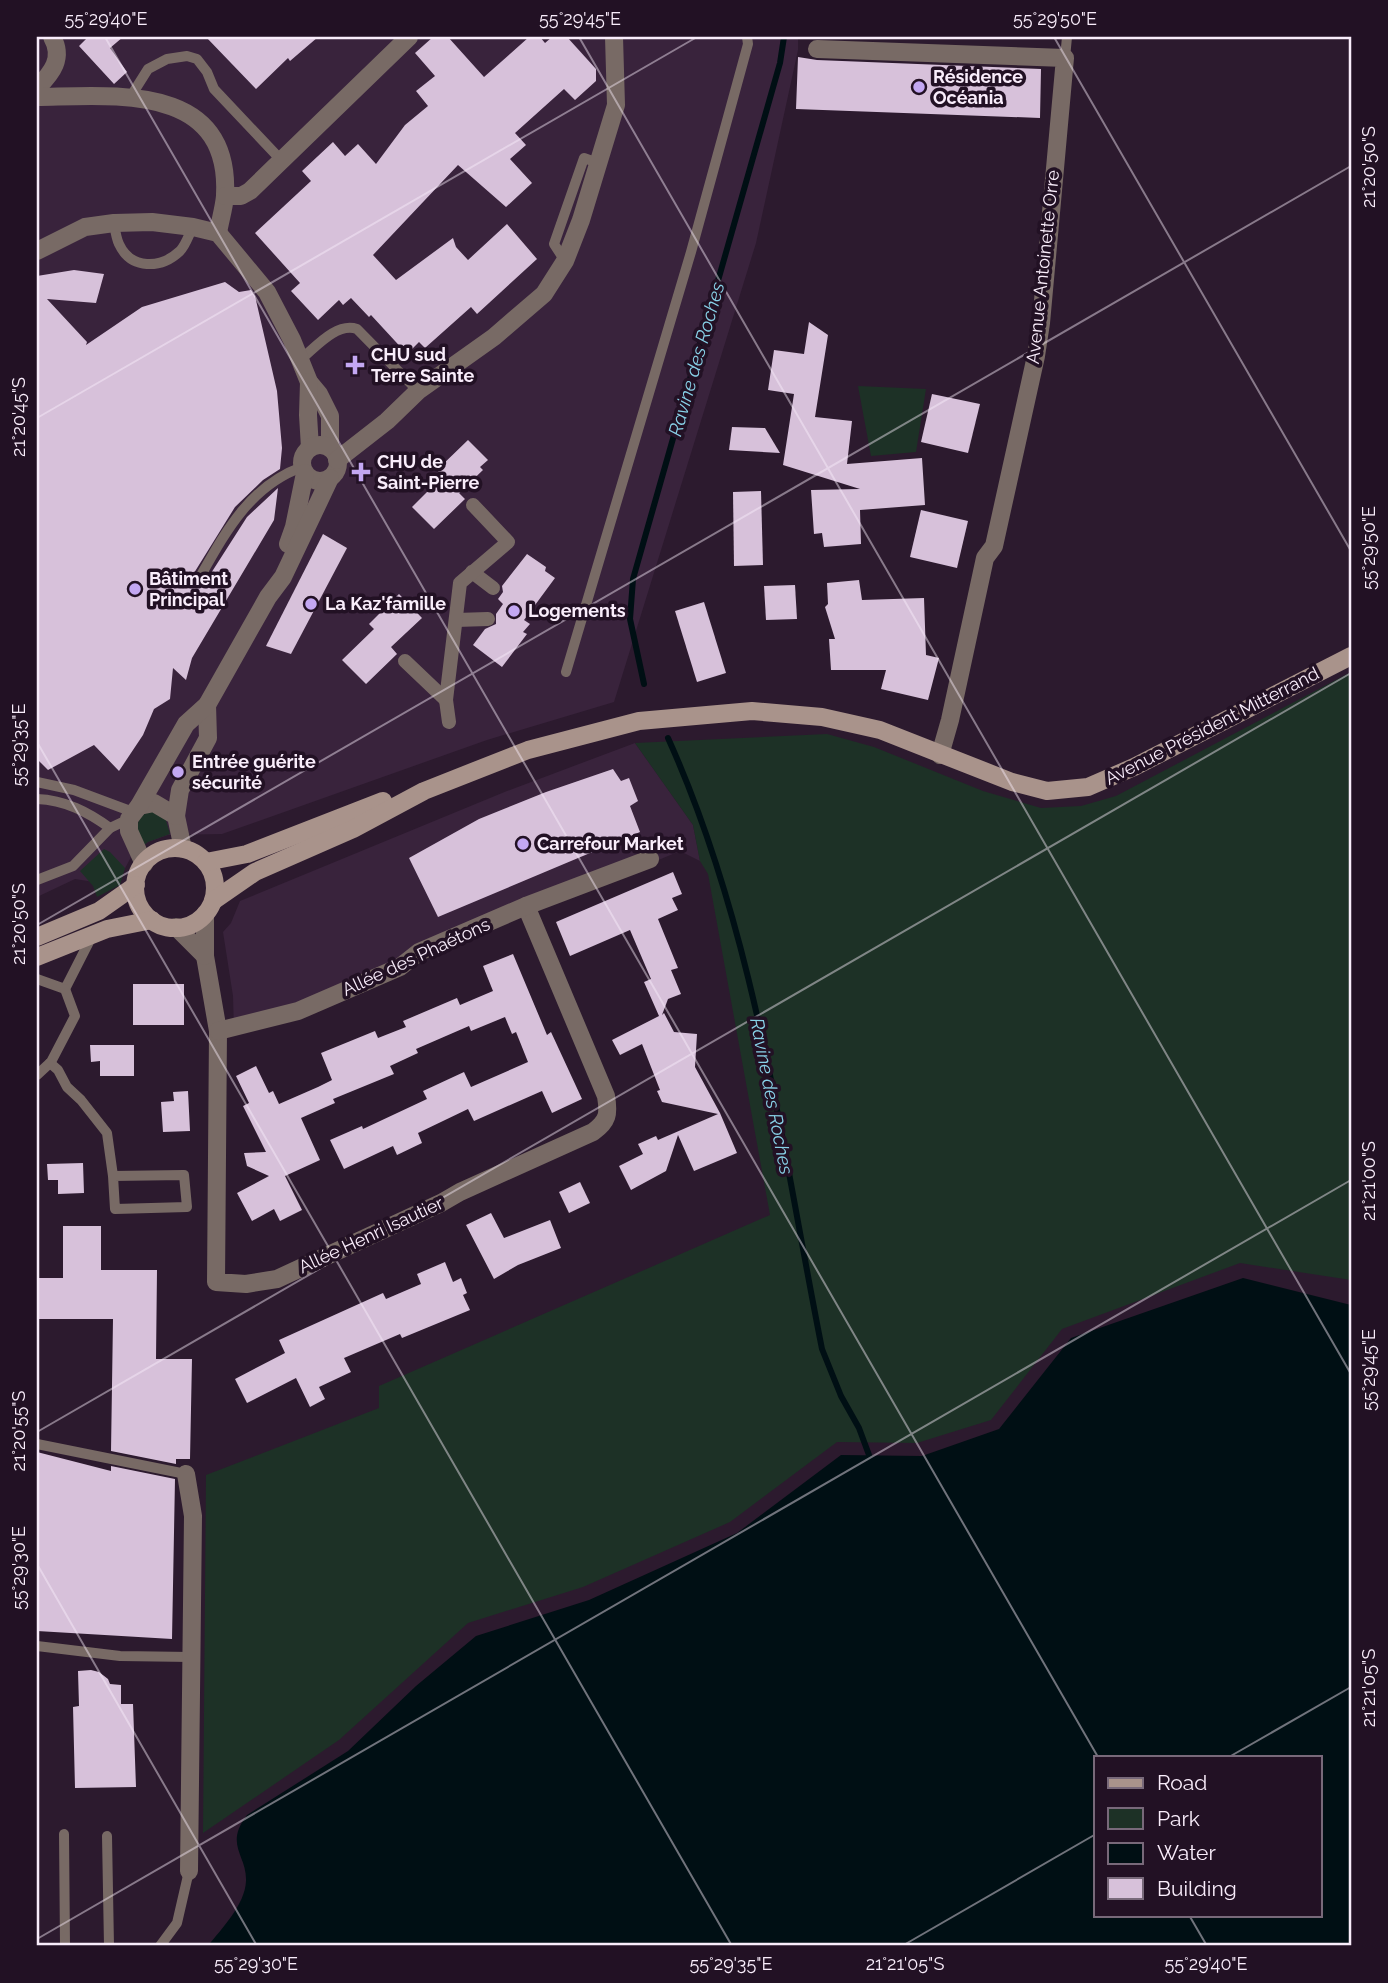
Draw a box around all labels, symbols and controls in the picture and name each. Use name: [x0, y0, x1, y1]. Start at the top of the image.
text: 55°29'40"E: [64, 8, 148, 29]
text: 55°29'45"E: [539, 8, 621, 29]
text: 55°29'50"E: [1013, 8, 1097, 29]
place label: Résidence Océania: [933, 66, 1023, 108]
marker: Résidence Océania: [911, 79, 927, 95]
text: 21°20'50"S: [1358, 126, 1379, 208]
street label: Avenue Antoinette Orre: [1022, 169, 1063, 365]
water label: Ravine des Roches: [663, 279, 729, 439]
place label: CHU sud Terre Sainte: [371, 344, 475, 386]
marker: CHU sud Terre Sainte: [345, 355, 365, 375]
text: 21°20'45"S: [8, 377, 29, 457]
place label: CHU de Saint-Pierre: [377, 451, 480, 493]
marker: CHU de Saint-Pierre: [351, 462, 371, 482]
text: 55°29'50"E: [1358, 506, 1379, 590]
place label: Bâtiment Principal: [149, 568, 228, 610]
marker: Bâtiment Principal: [127, 581, 143, 597]
place label: La Kaz'famille: [325, 593, 446, 614]
marker: La Kaz'famille: [303, 596, 319, 612]
place label: Logements: [528, 600, 626, 621]
marker: Logements: [506, 603, 522, 619]
street label: Avenue Président Mitterrand: [1101, 662, 1322, 789]
text: 55°29'35"E: [8, 703, 29, 787]
place label: Entrée guérite sécurité: [192, 751, 316, 793]
marker: Entrée guérite sécurité: [170, 764, 186, 780]
place label: Carrefour Market: [537, 833, 684, 854]
marker: Carrefour Market: [515, 836, 531, 852]
text: 21°20'50"S: [8, 883, 29, 965]
street label: Allée des Phaétons: [339, 913, 493, 1000]
water label: Ravine des Roches: [746, 1016, 798, 1176]
text: 21°21'00"S: [1358, 1141, 1379, 1221]
street label: Allée Henri Isautier: [295, 1192, 447, 1277]
text: 55°29'45"E: [1358, 1329, 1379, 1411]
text: 21°20'55"S: [8, 1391, 29, 1471]
text: 55°29'30"E: [8, 1526, 29, 1610]
text: 21°21'05"S: [1358, 1649, 1379, 1727]
legend: [1094, 1756, 1322, 1916]
text: Road: [1157, 1770, 1207, 1795]
text: Park: [1157, 1806, 1200, 1831]
text: Water: [1157, 1840, 1216, 1865]
text: Building: [1157, 1876, 1237, 1901]
text: 55°29'30"E: [214, 1953, 298, 1974]
text: 55°29'35"E: [690, 1953, 773, 1974]
text: 21°21'05"S: [866, 1953, 944, 1974]
text: 55°29'40"E: [1164, 1953, 1248, 1974]

